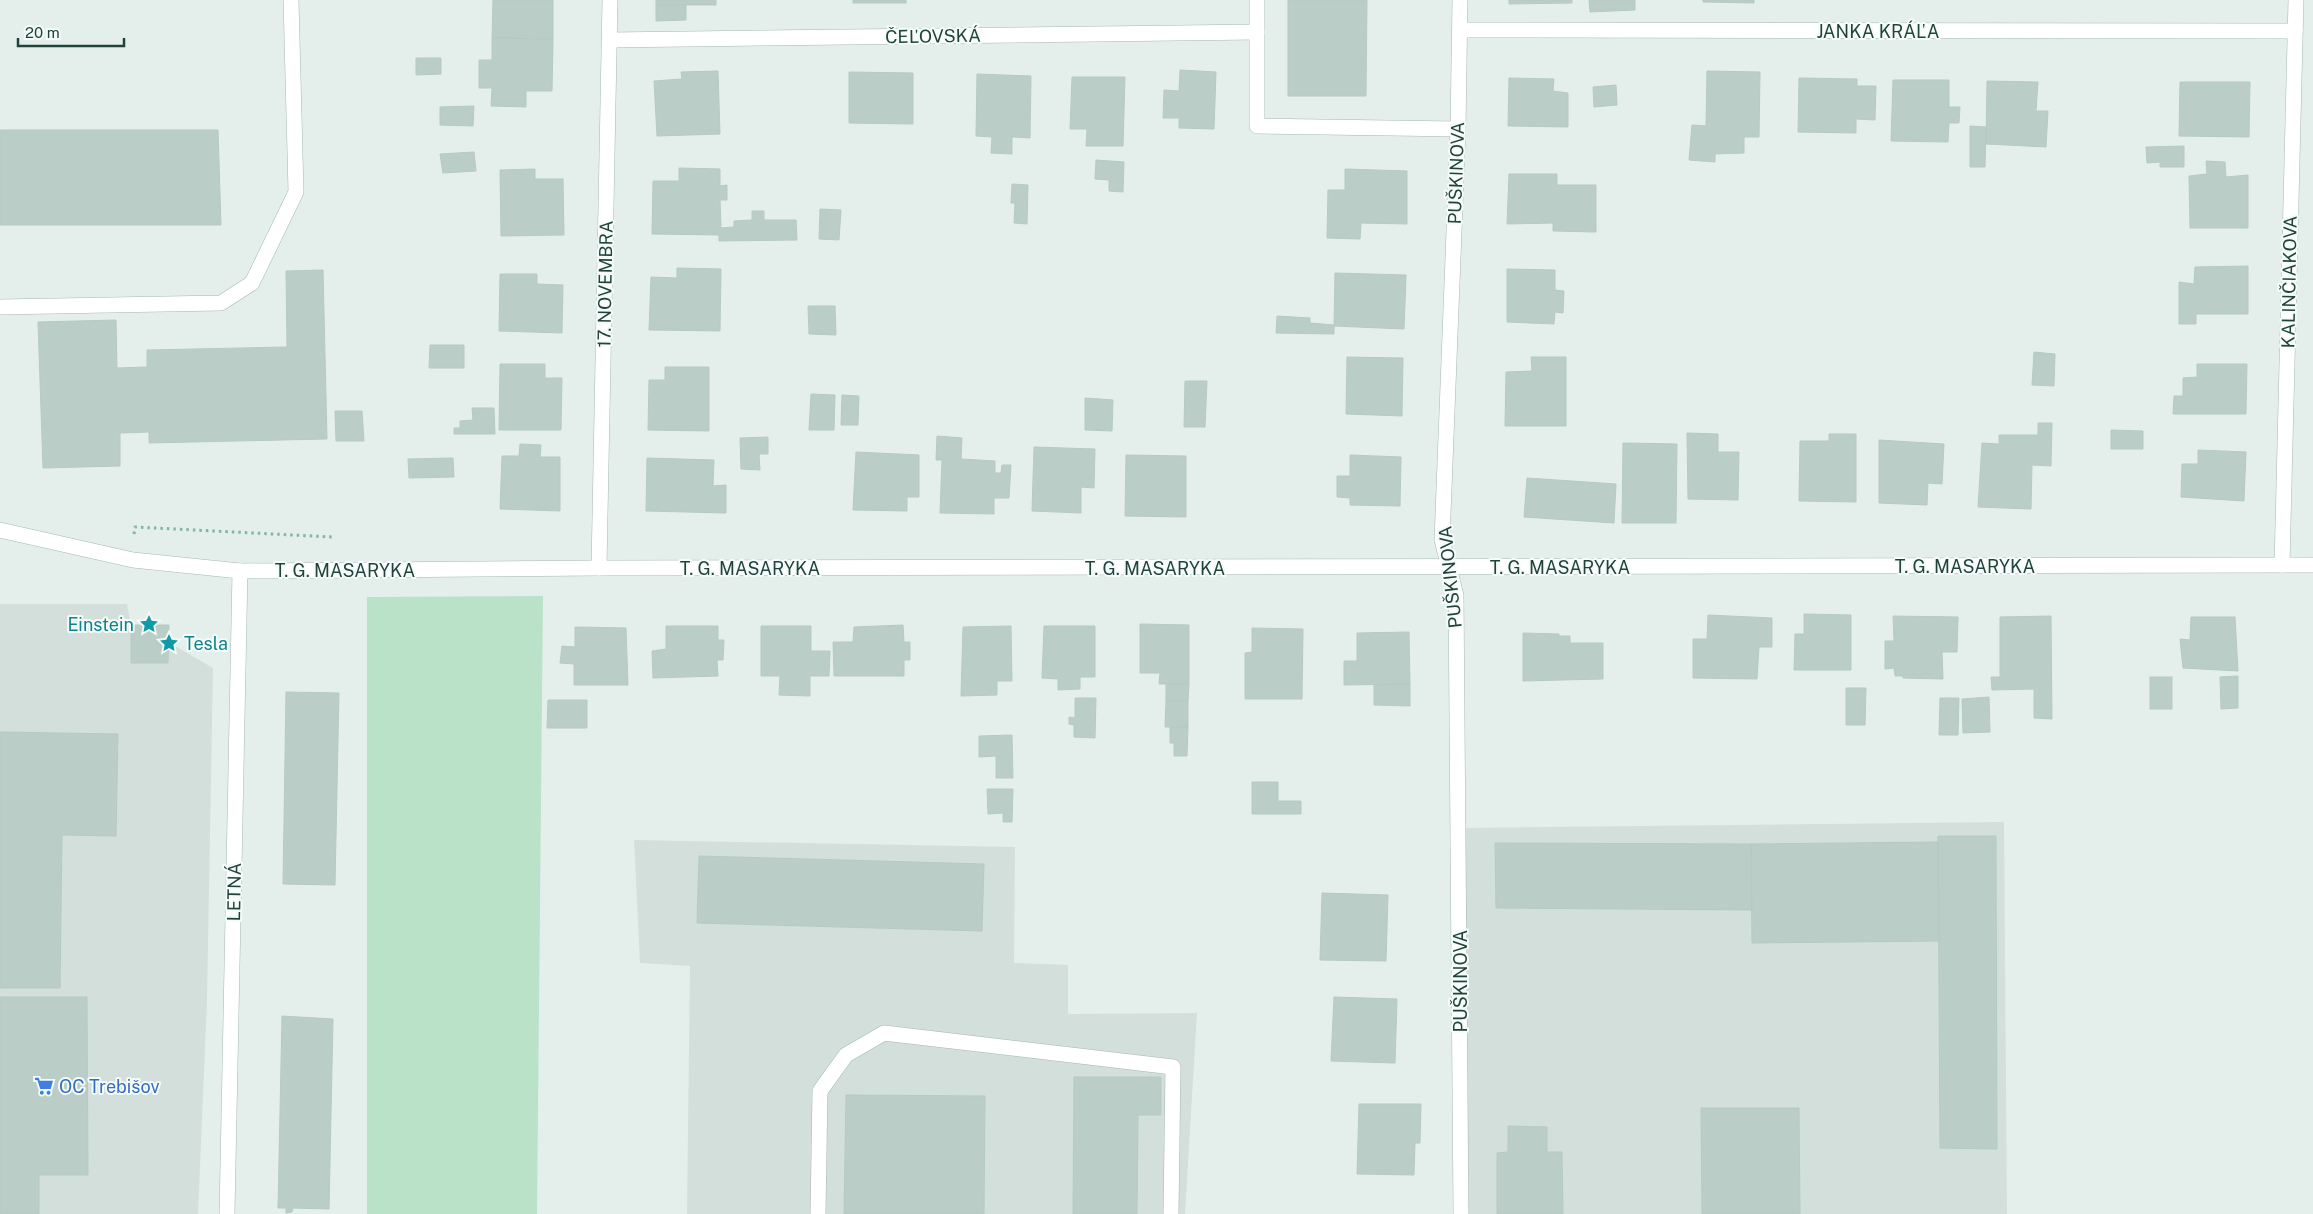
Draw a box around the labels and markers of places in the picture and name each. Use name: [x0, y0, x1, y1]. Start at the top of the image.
place icon: Einstein: [138, 613, 160, 635]
place label: Einstein: [67, 614, 134, 635]
place icon: Tesla: [158, 632, 180, 654]
place label: Tesla: [184, 633, 228, 654]
supermarket icon: OC Trebišov: [33, 1075, 55, 1097]
place label: OC Trebišov: [59, 1076, 159, 1097]

